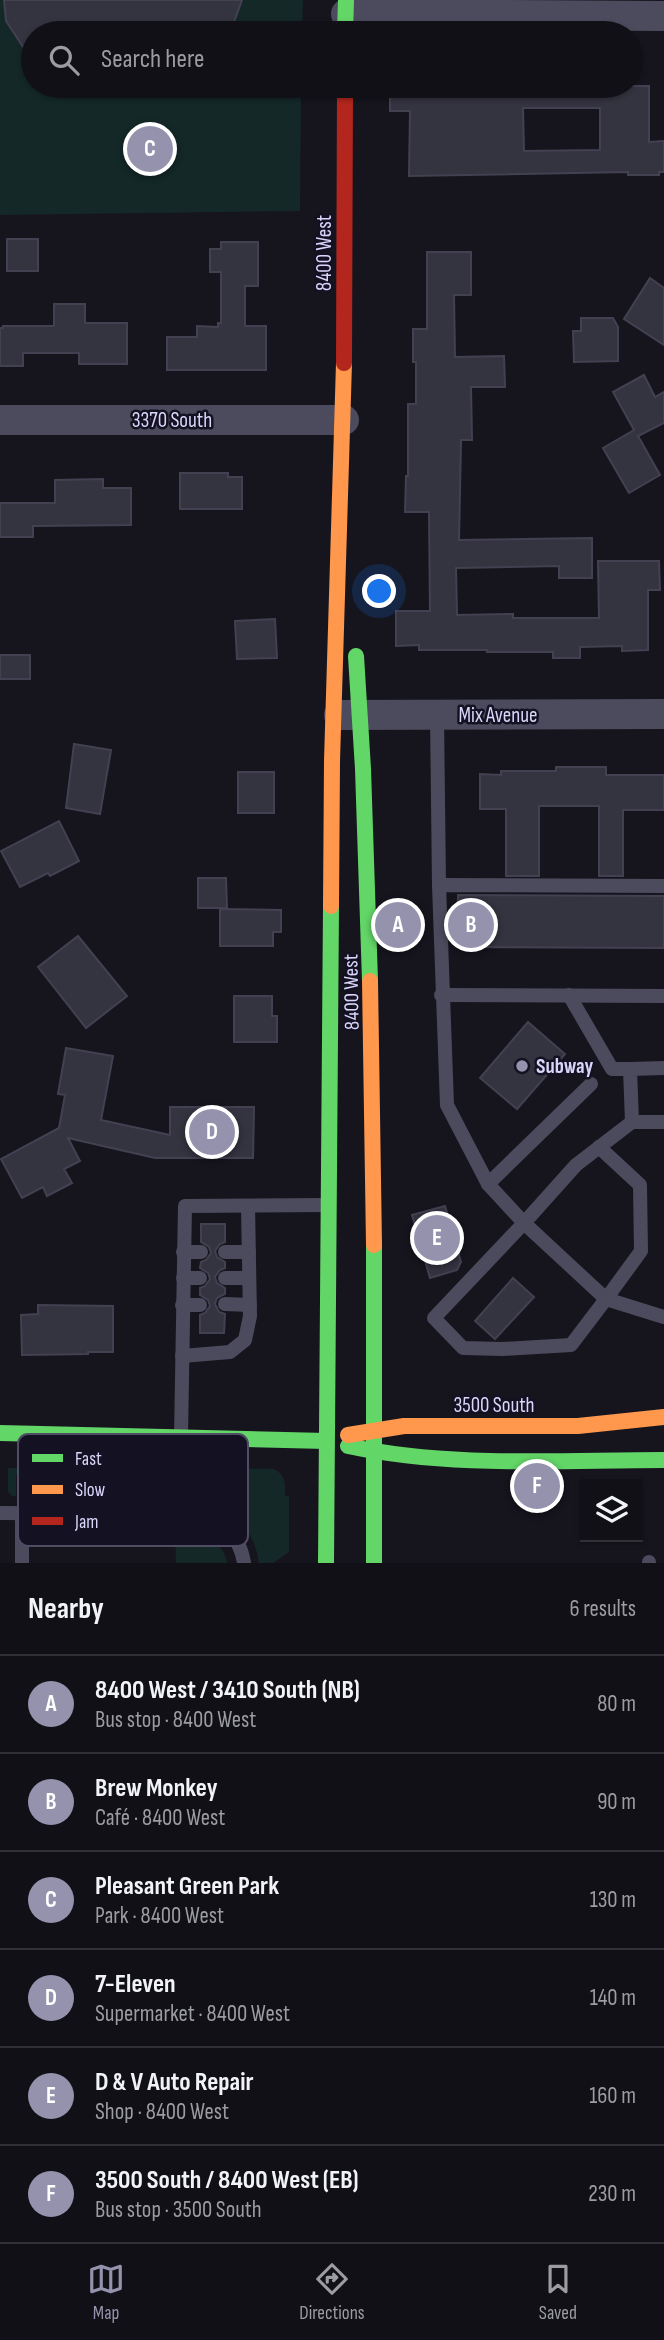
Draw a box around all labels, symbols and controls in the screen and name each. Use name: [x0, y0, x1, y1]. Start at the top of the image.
search box: [21, 21, 643, 98]
icon: search: [45, 41, 83, 79]
text: Search here: [101, 44, 204, 75]
pin: C: [127, 123, 173, 175]
street label: 8400 West: [312, 215, 337, 291]
street label: 3370 South: [132, 408, 212, 433]
your location: [362, 574, 396, 608]
street label: Mix Avenue: [459, 703, 537, 728]
pin: A: [375, 899, 421, 951]
pin: B: [448, 899, 494, 951]
street label: 8400 West: [338, 954, 365, 1030]
place label: Subway: [536, 1054, 594, 1079]
marker: Subway: [514, 1058, 530, 1074]
pin: D: [189, 1106, 235, 1158]
pin: E: [414, 1212, 460, 1264]
street label: 3500 South: [453, 1393, 535, 1418]
legend: [18, 1434, 248, 1546]
text: Fast: [75, 1448, 102, 1471]
pin: F: [514, 1460, 560, 1512]
text: Slow: [75, 1479, 105, 1502]
map controls: [580, 1479, 643, 1542]
button: layers: [580, 1479, 643, 1542]
text: Jam: [74, 1511, 98, 1534]
text: Nearby: [28, 1591, 104, 1627]
text: 6 results: [570, 1595, 636, 1623]
text: 8400 West / 3410 South (NB): [95, 1675, 360, 1706]
text: A: [46, 1690, 56, 1718]
text: 80 m: [597, 1690, 636, 1718]
text: Bus stop · 8400 West: [95, 1706, 256, 1734]
text: Brew Monkey: [95, 1773, 217, 1804]
text: B: [46, 1788, 56, 1816]
text: 90 m: [597, 1788, 636, 1816]
text: Café · 8400 West: [95, 1804, 225, 1832]
text: Pleasant Green Park: [95, 1871, 279, 1902]
text: C: [45, 1886, 57, 1914]
text: 130 m: [590, 1886, 636, 1914]
text: Park · 8400 West: [95, 1902, 224, 1930]
text: 7-Eleven: [95, 1969, 176, 2000]
text: D: [45, 1984, 57, 2012]
text: 140 m: [590, 1984, 636, 2012]
text: Supermarket · 8400 West: [95, 2000, 290, 2028]
text: D & V Auto Repair: [95, 2067, 253, 2098]
text: E: [46, 2082, 56, 2110]
text: 160 m: [589, 2082, 636, 2110]
text: Shop · 8400 West: [95, 2098, 229, 2126]
text: 3500 South / 8400 West (EB): [95, 2165, 359, 2196]
text: F: [46, 2180, 56, 2208]
text: 230 m: [588, 2180, 636, 2208]
text: Bus stop · 3500 South: [95, 2196, 262, 2224]
tab: Map: [87, 2260, 125, 2325]
tab: Directions: [299, 2260, 365, 2325]
tab: Saved: [539, 2260, 577, 2325]

